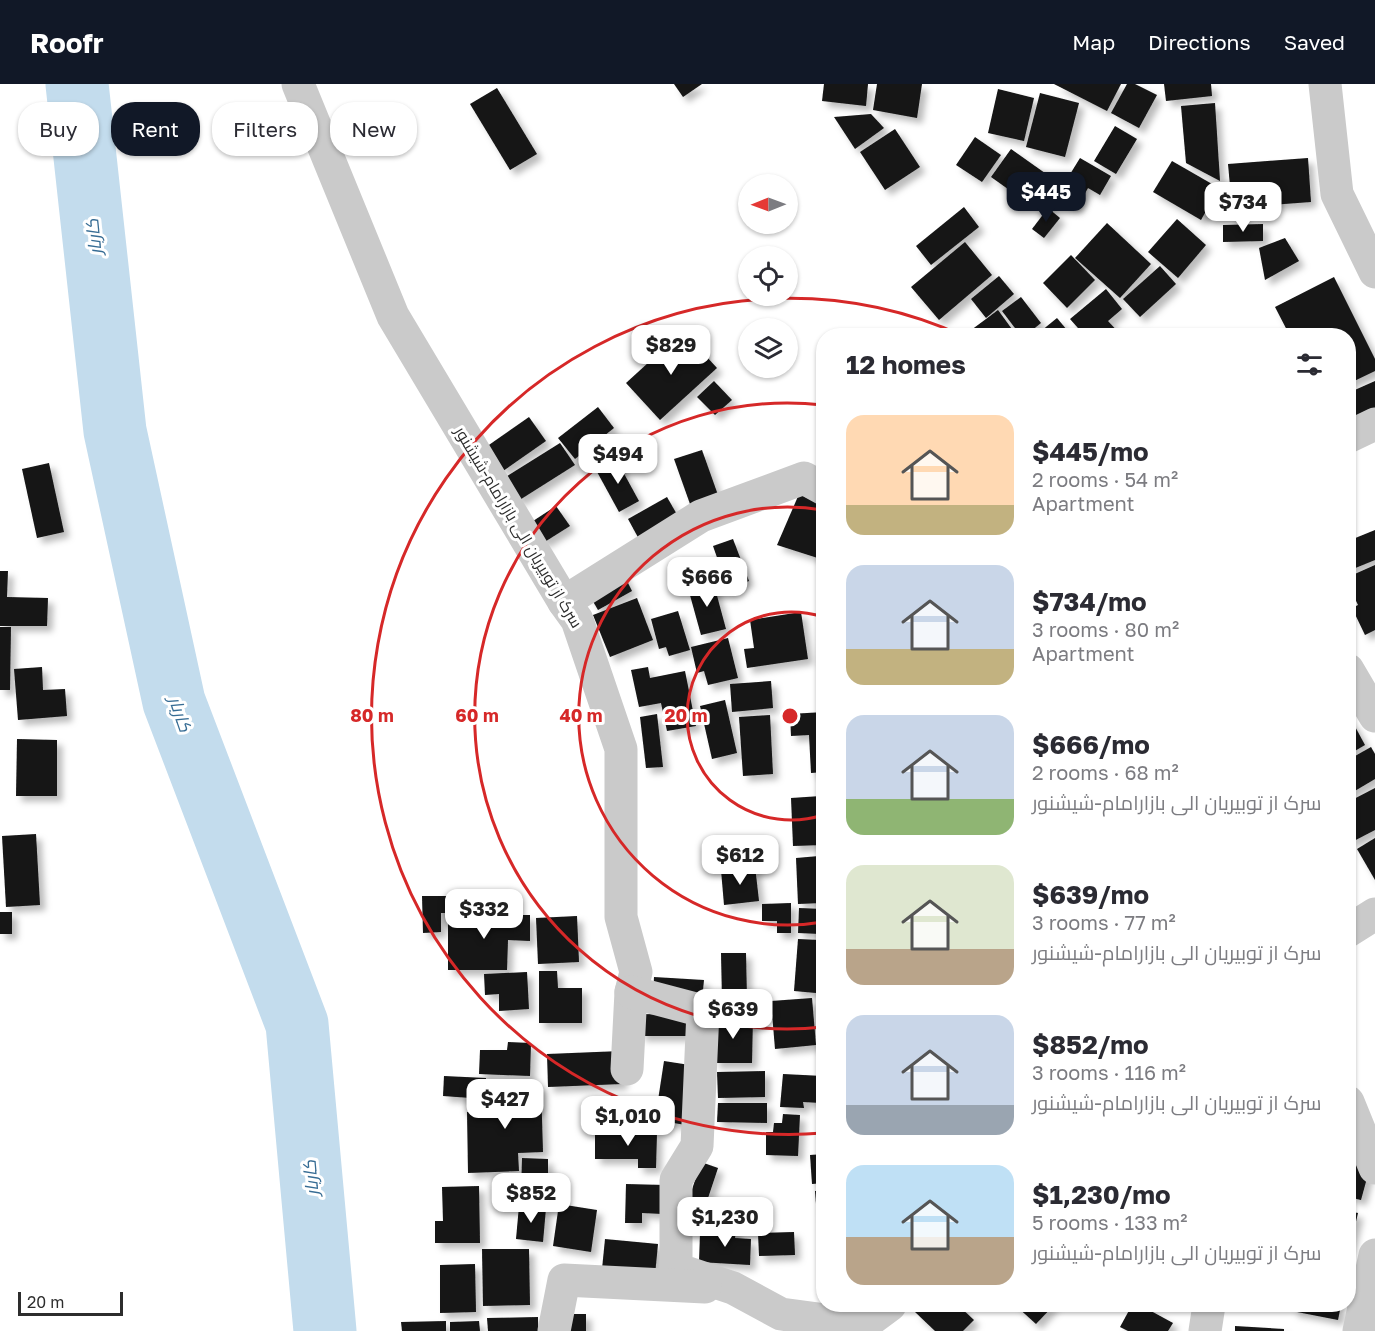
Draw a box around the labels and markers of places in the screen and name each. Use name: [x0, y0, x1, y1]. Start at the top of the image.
pin: $445: [1010, 172, 1082, 223]
pin: $734: [1207, 182, 1279, 233]
pin: $829: [635, 325, 707, 376]
pin: $494: [582, 434, 654, 485]
pin: $666: [671, 557, 743, 608]
centre of rings: [780, 706, 800, 726]
pin: $612: [704, 835, 776, 886]
pin: $332: [448, 889, 520, 940]
pin: $639: [697, 989, 769, 1040]
pin: $427: [469, 1079, 541, 1130]
pin: $1,010: [579, 1096, 677, 1147]
pin: $852: [495, 1173, 567, 1224]
pin: $1,230: [676, 1197, 774, 1248]

